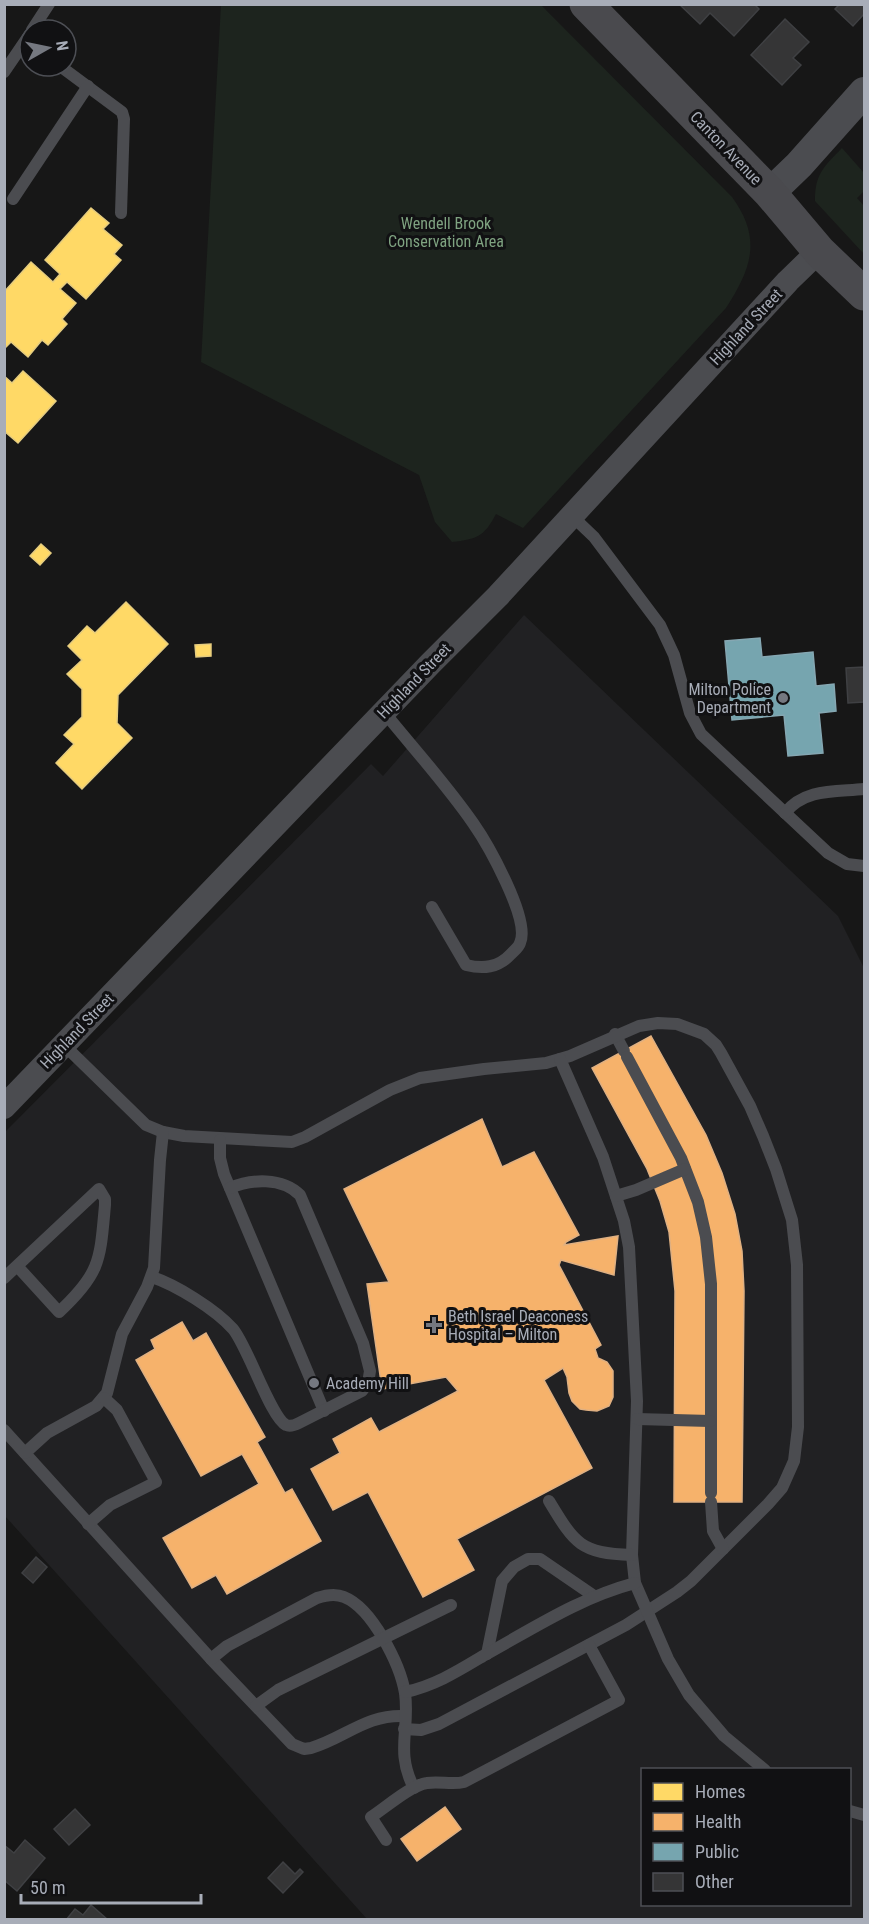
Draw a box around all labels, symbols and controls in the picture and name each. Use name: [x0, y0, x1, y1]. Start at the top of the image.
north arrow: [18, 18, 78, 78]
text: N: [52, 39, 72, 52]
street label: Canton Avenue: [686, 107, 766, 189]
park label: Wendell Brook Conservation Area: [388, 214, 504, 251]
street label: Highland Street: [706, 285, 786, 369]
street label: Highland Street: [373, 639, 455, 723]
place label: Milton Police Department: [689, 680, 771, 717]
marker: Milton Police Department: [776, 691, 790, 705]
street label: Highland Street: [36, 989, 118, 1073]
place label: Beth Israel Deaconess Hospital – Milton: [448, 1307, 588, 1344]
marker: Beth Israel Deaconess Hospital – Milton: [425, 1316, 443, 1334]
place label: Academy Hill: [326, 1374, 409, 1393]
marker: Academy Hill: [307, 1376, 321, 1390]
legend: [641, 1768, 851, 1906]
text: Homes: [695, 1781, 745, 1802]
text: Health: [695, 1811, 741, 1832]
text: Public: [695, 1841, 739, 1862]
scale bar: [21, 1867, 201, 1905]
text: Other: [695, 1871, 734, 1892]
text: 50 m: [30, 1877, 65, 1898]

